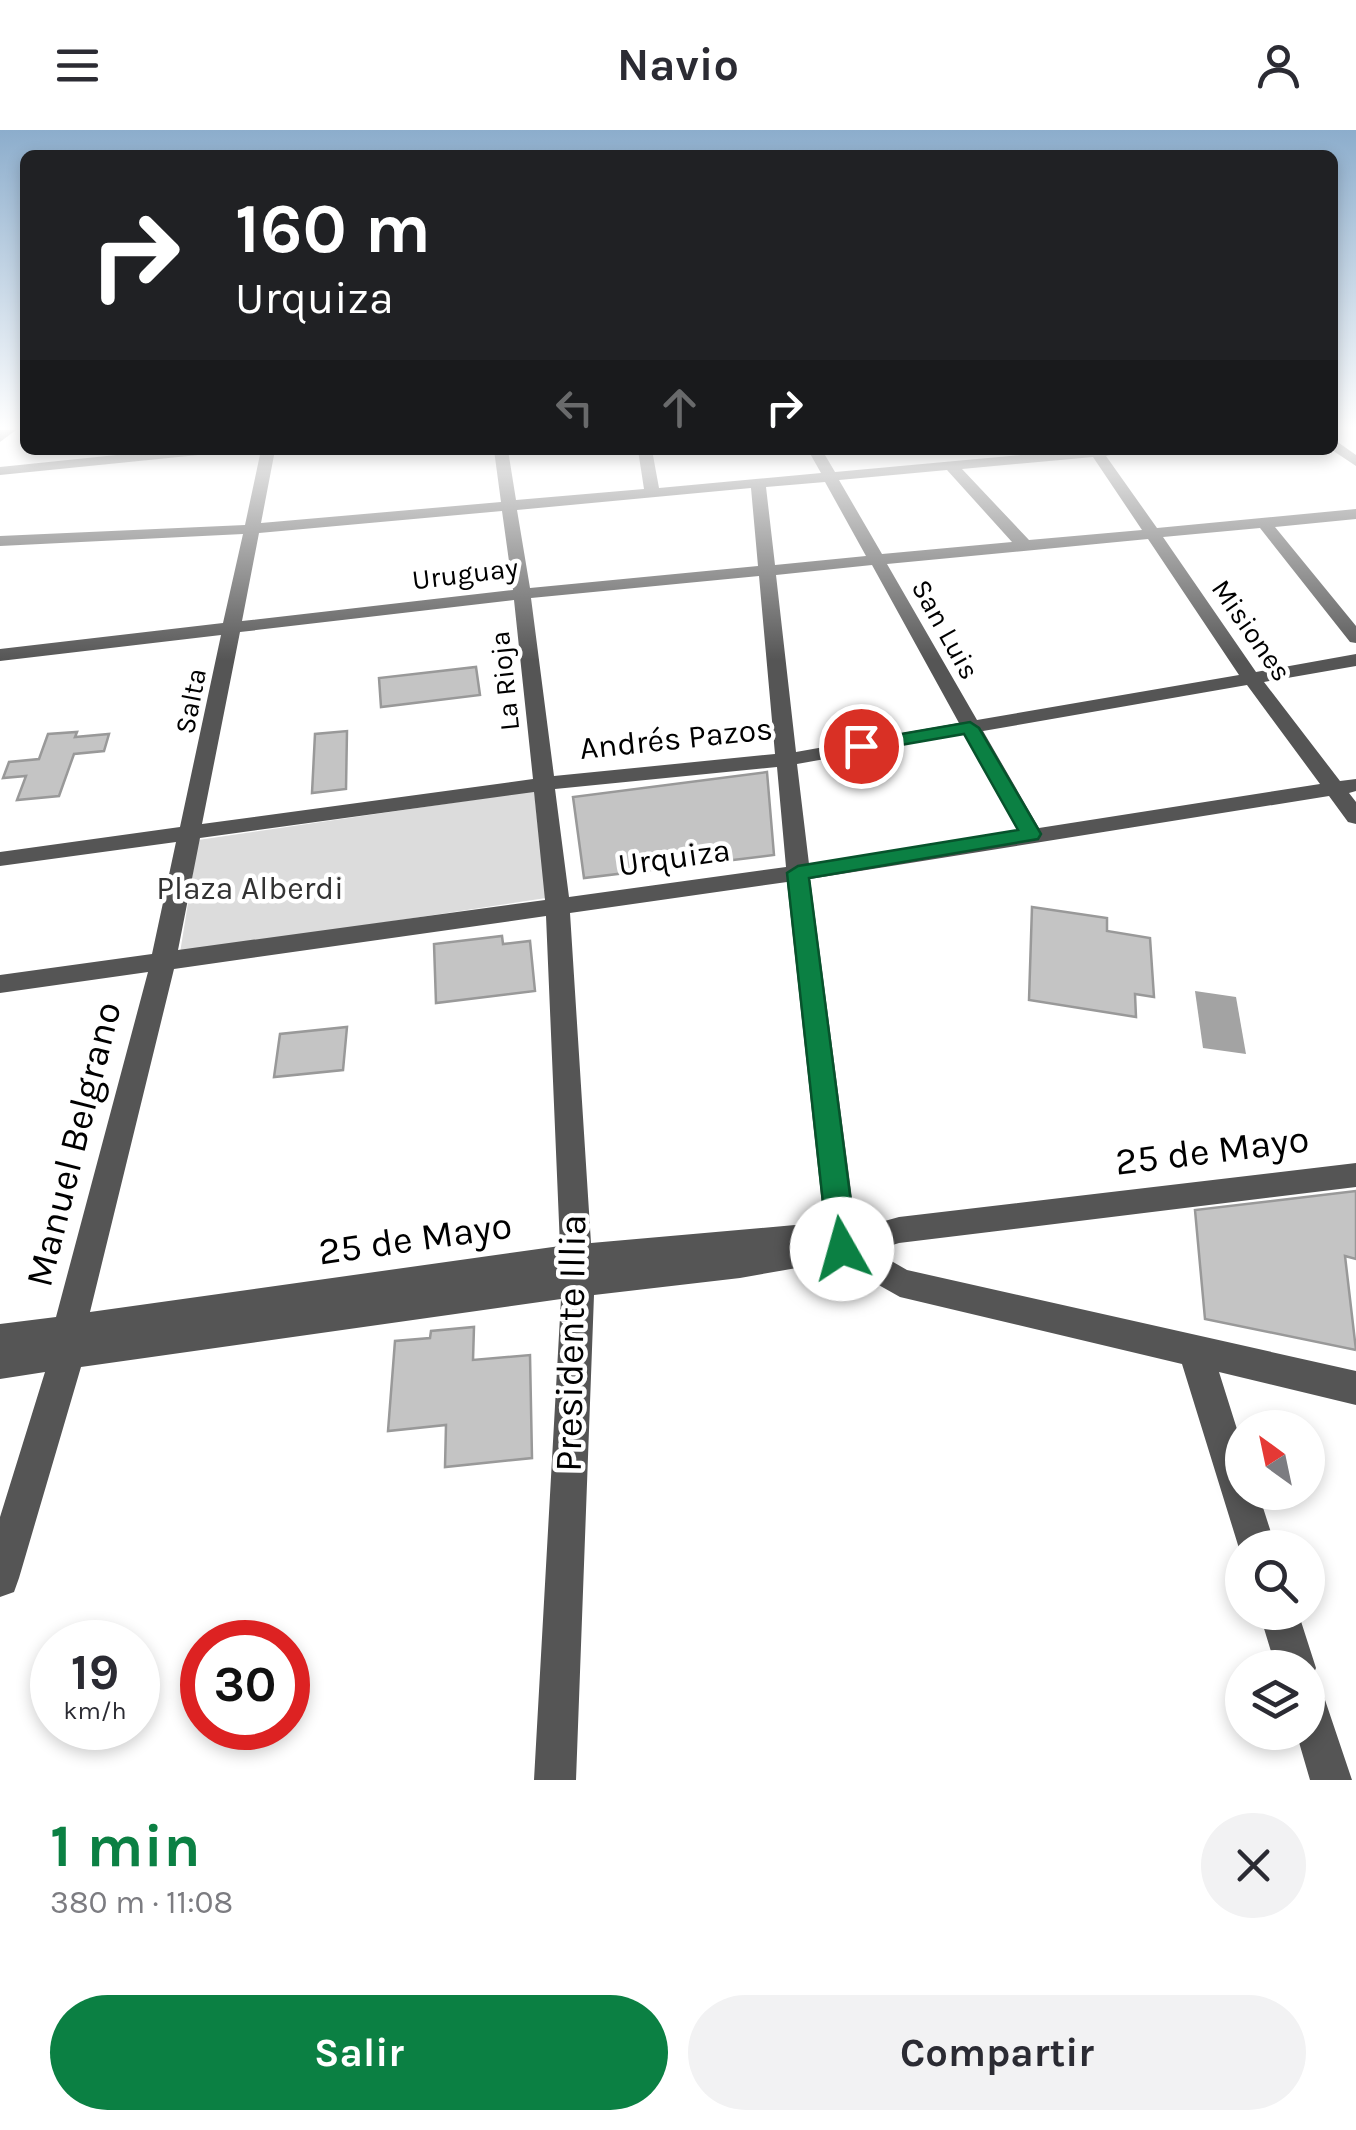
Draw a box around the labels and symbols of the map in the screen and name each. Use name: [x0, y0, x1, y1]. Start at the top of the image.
street label: Uruguay: [410, 551, 520, 596]
street label: Misiones: [1205, 573, 1298, 687]
street label: San Luis: [905, 574, 986, 685]
street label: La Rioja: [483, 629, 526, 732]
street label: Salta: [168, 665, 213, 737]
pin: [819, 704, 904, 789]
street label: Andrés Pazos: [578, 710, 774, 767]
street label: Urquiza: [616, 831, 733, 884]
park label: Plaza Alberdi: [156, 870, 344, 907]
street label: Manuel Belgrano: [16, 997, 131, 1291]
street label: 25 de Mayo: [1112, 1116, 1312, 1185]
position arrow: [790, 1197, 894, 1301]
street label: 25 de Mayo: [315, 1203, 515, 1274]
street label: Presidente Illia: [546, 1214, 595, 1472]
north arrow: [1225, 1410, 1325, 1510]
speed limit sign: 30: [180, 1620, 310, 1750]

